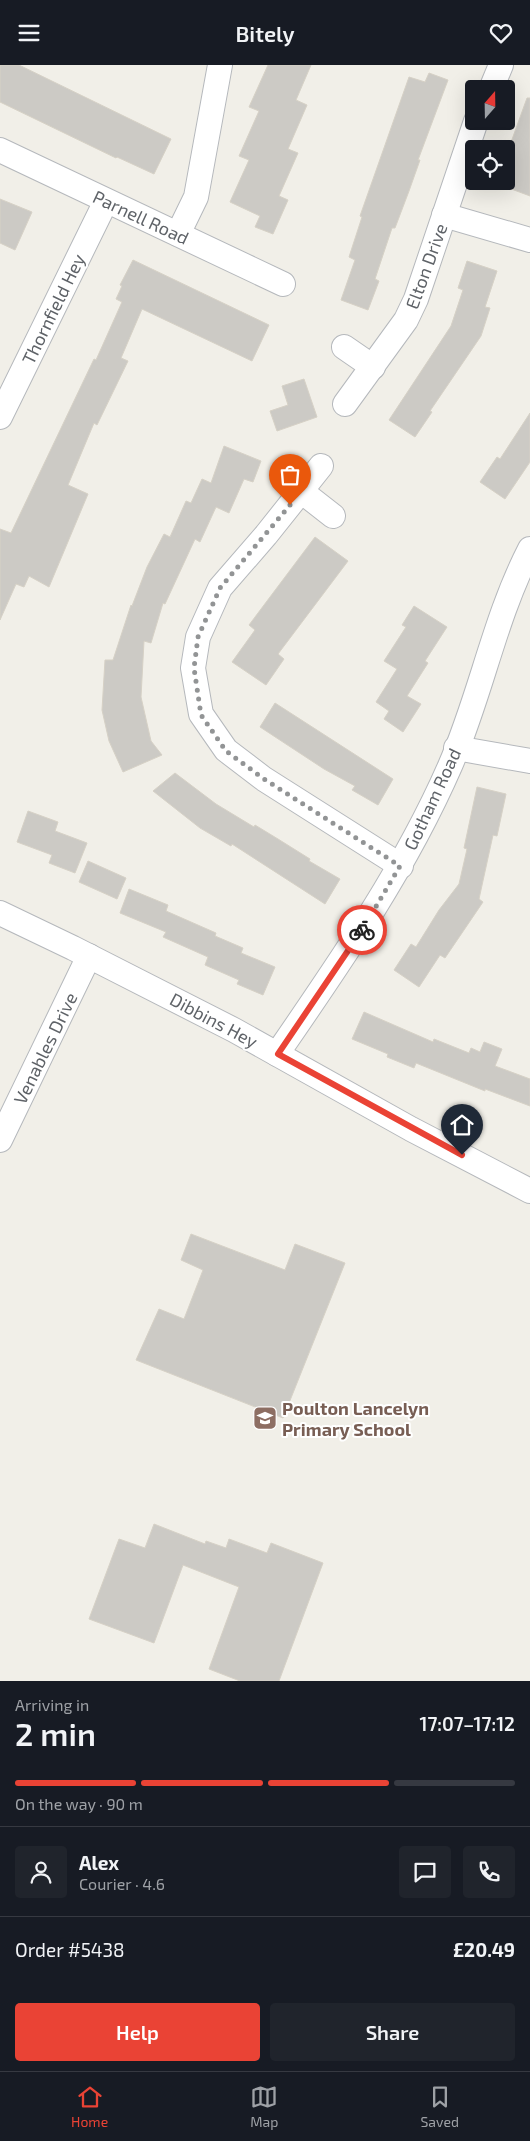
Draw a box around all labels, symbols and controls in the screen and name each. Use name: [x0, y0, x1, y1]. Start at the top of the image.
icon: menu: [15, 19, 43, 47]
icon: heart: [487, 19, 515, 47]
text: Bitely: [235, 20, 295, 46]
north arrow: [465, 80, 515, 130]
map controls: [465, 80, 515, 190]
button: locate: [465, 140, 515, 190]
street label: Parnell Road: [89, 185, 193, 249]
street label: Elton Drive: [400, 220, 452, 312]
street label: Thornfield Hey: [17, 250, 89, 368]
pin: [269, 454, 311, 505]
icon: bag: [276, 461, 304, 489]
street label: Gotham Road: [399, 745, 465, 853]
courier: [337, 905, 387, 955]
icon: bike: [348, 916, 376, 944]
street label: Dibbins Hey: [166, 988, 262, 1053]
street label: Venables Drive: [8, 989, 82, 1107]
pin: [441, 1104, 483, 1155]
icon: home: [448, 1111, 476, 1139]
place label: Poulton Lancelyn Primary School: [282, 1397, 429, 1440]
school or university icon: Poulton Lancelyn Primary School: [252, 1405, 278, 1431]
text: Arriving in: [15, 1695, 89, 1714]
text: 17:07–17:12: [419, 1712, 515, 1735]
text: 2 min: [15, 1714, 96, 1752]
text: On the way · 90 m: [15, 1794, 143, 1813]
button: person: [15, 1846, 67, 1898]
button: chat: [399, 1846, 451, 1898]
button: phone: [463, 1846, 515, 1898]
text: Alex: [79, 1851, 119, 1874]
text: Courier · 4.6: [79, 1874, 165, 1893]
text: Order #5438: [15, 1938, 125, 1961]
text: £20.49: [453, 1938, 515, 1961]
button: Help: [15, 2003, 260, 2061]
button: Share: [270, 2003, 515, 2061]
tab: Home: [71, 2083, 108, 2130]
tab: Map: [250, 2083, 278, 2130]
tab: Saved: [421, 2083, 459, 2130]

